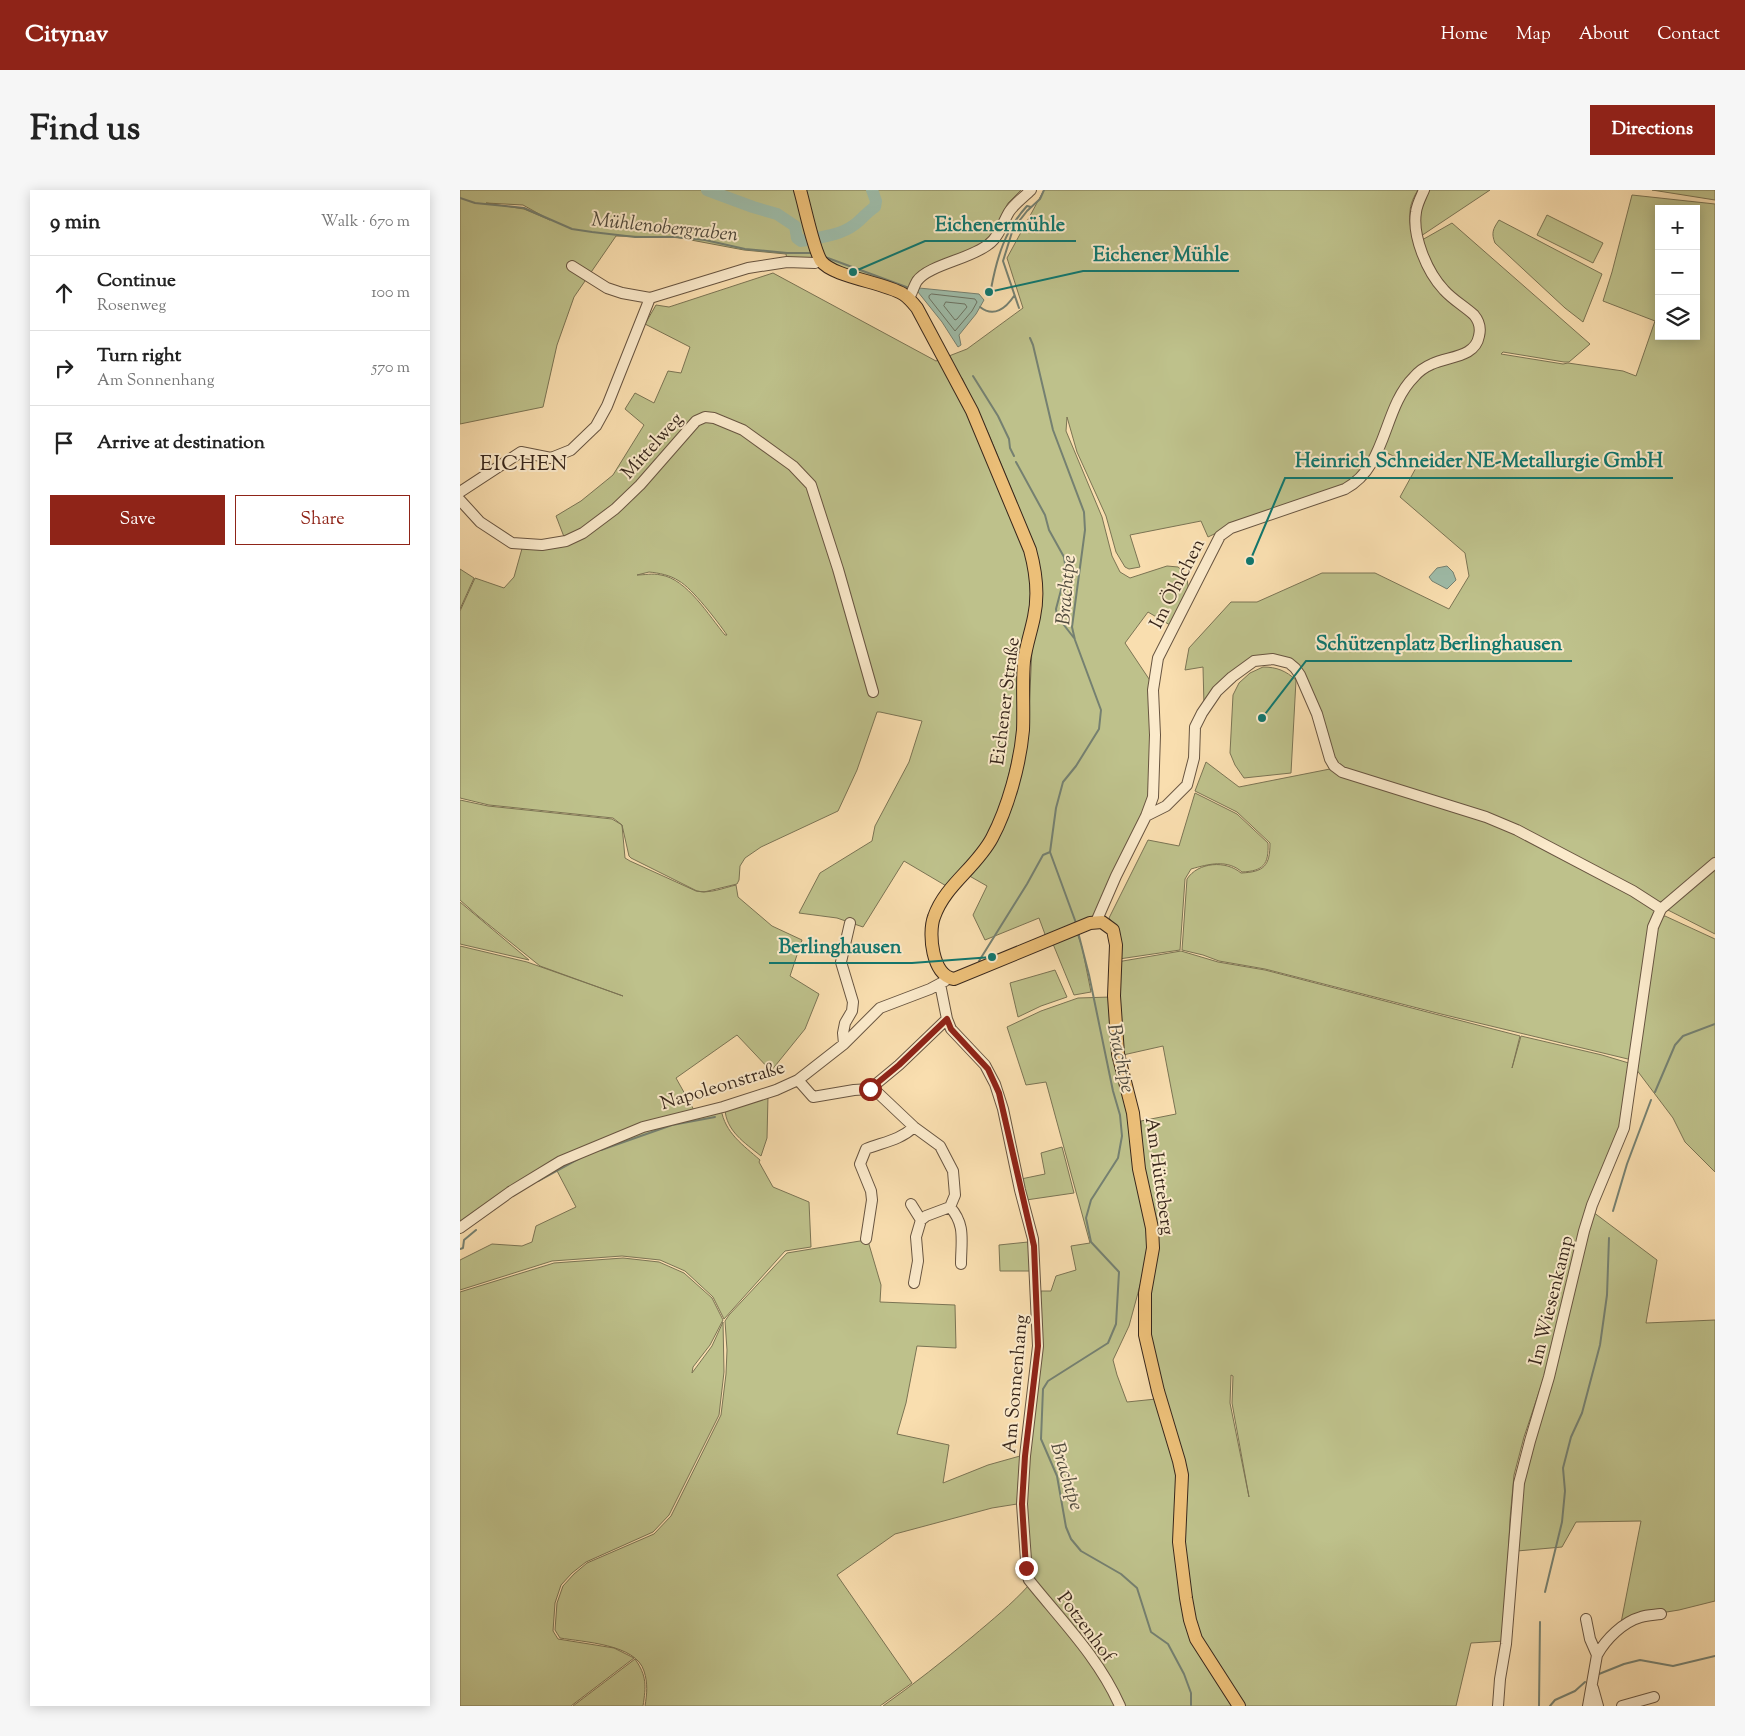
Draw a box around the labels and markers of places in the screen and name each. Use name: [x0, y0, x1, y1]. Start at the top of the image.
callout: Eichenermühle: [925, 206, 1076, 241]
callout: Eichener Mühle: [1083, 236, 1239, 271]
callout: Heinrich Schneider NE-Metallurgie GmbH: [1285, 443, 1673, 478]
callout: Schützenplatz Berlinghausen: [1306, 626, 1572, 661]
callout: Berlinghausen: [769, 928, 912, 963]

